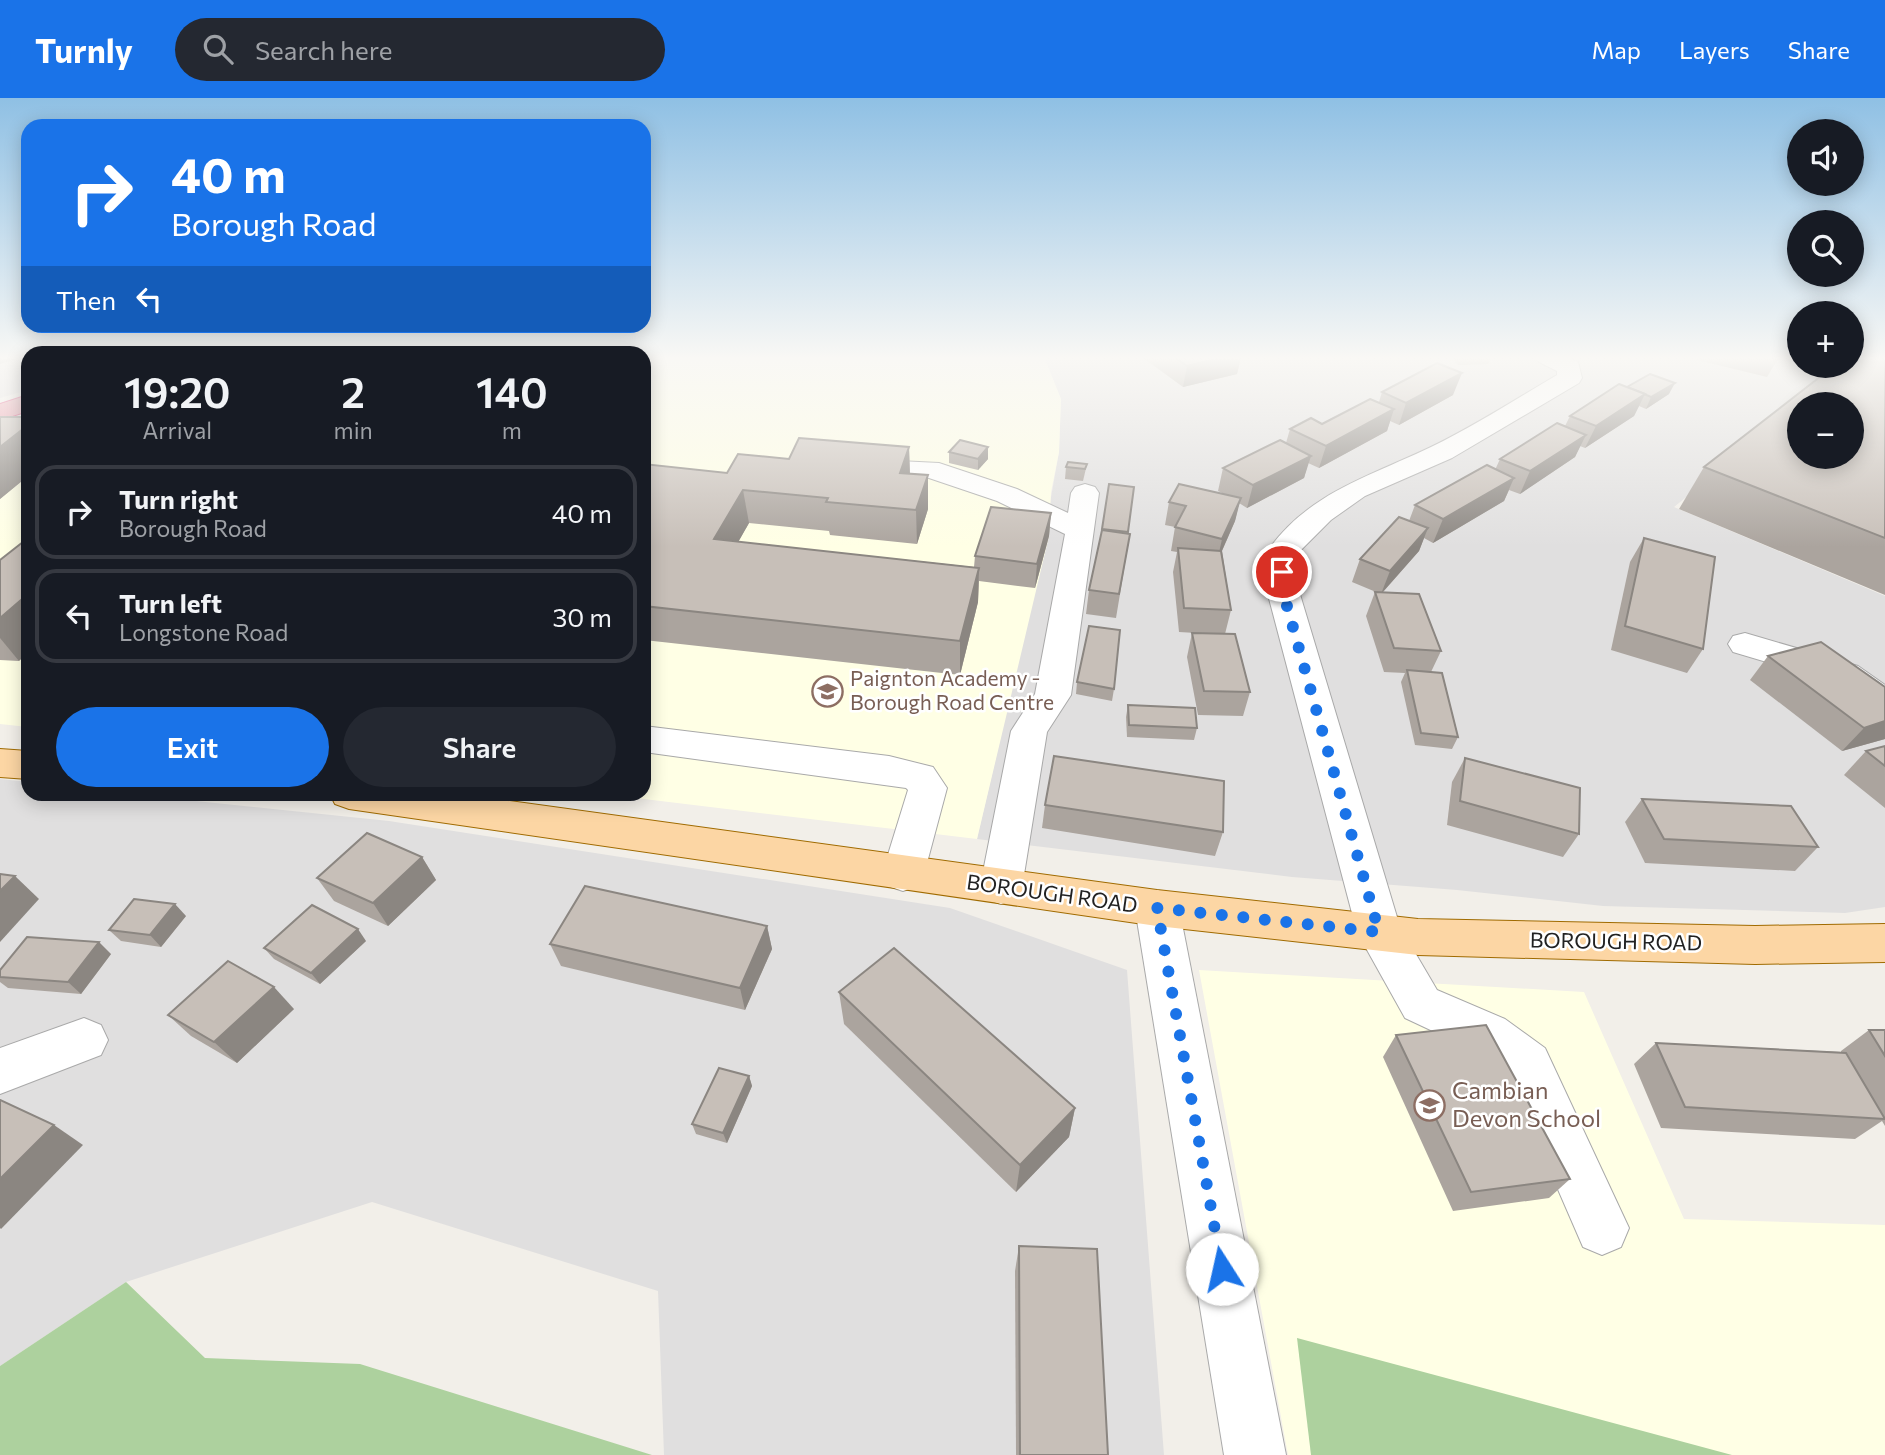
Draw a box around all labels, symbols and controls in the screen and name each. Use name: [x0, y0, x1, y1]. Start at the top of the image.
search box: [175, 18, 665, 81]
text: Turnly: [35, 29, 133, 70]
icon: search: [199, 30, 237, 68]
text: Search here: [255, 34, 392, 65]
text: Map: [1592, 35, 1641, 64]
text: Layers: [1679, 35, 1750, 64]
text: Share: [1788, 35, 1850, 64]
map controls: [1787, 119, 1864, 469]
button: sound: [1787, 119, 1864, 196]
text: 40 m: [171, 143, 286, 203]
icon: right: [56, 147, 147, 238]
text: Borough Road: [171, 203, 377, 243]
button: search: [1787, 210, 1864, 287]
icon: left: [130, 280, 168, 318]
text: Then: [56, 284, 116, 315]
button: +: [1787, 301, 1864, 378]
text: 19:20: [124, 365, 230, 417]
text: 2: [341, 365, 365, 417]
text: 140: [476, 365, 548, 417]
button: −: [1787, 392, 1864, 469]
text: Arrival: [142, 416, 212, 444]
text: min: [334, 416, 373, 444]
text: m: [502, 416, 522, 444]
text: Turn right: [119, 483, 238, 514]
icon: right: [60, 493, 98, 531]
text: 40 m: [552, 497, 612, 528]
text: Borough Road: [119, 514, 267, 542]
pin: [1252, 542, 1312, 602]
icon: arrive: [1263, 553, 1301, 591]
text: Turn left: [119, 587, 222, 618]
icon: left: [60, 597, 98, 635]
text: 30 m: [553, 601, 612, 632]
text: Longstone Road: [119, 618, 288, 646]
place label: Paignton Academy - Borough Road Centre: [850, 665, 1054, 714]
school or university icon: Paignton Academy - Borough Road Centre: [810, 674, 844, 708]
button: Exit: [56, 707, 329, 787]
button: Share: [343, 707, 616, 787]
street label: BOROUGH ROAD: [965, 868, 1139, 917]
street label: BOROUGH ROAD: [1530, 926, 1702, 955]
place label: Cambian Devon School: [1452, 1075, 1601, 1132]
school or university icon: Cambian Devon School: [1412, 1088, 1446, 1122]
position arrow: [1185, 1232, 1259, 1306]

